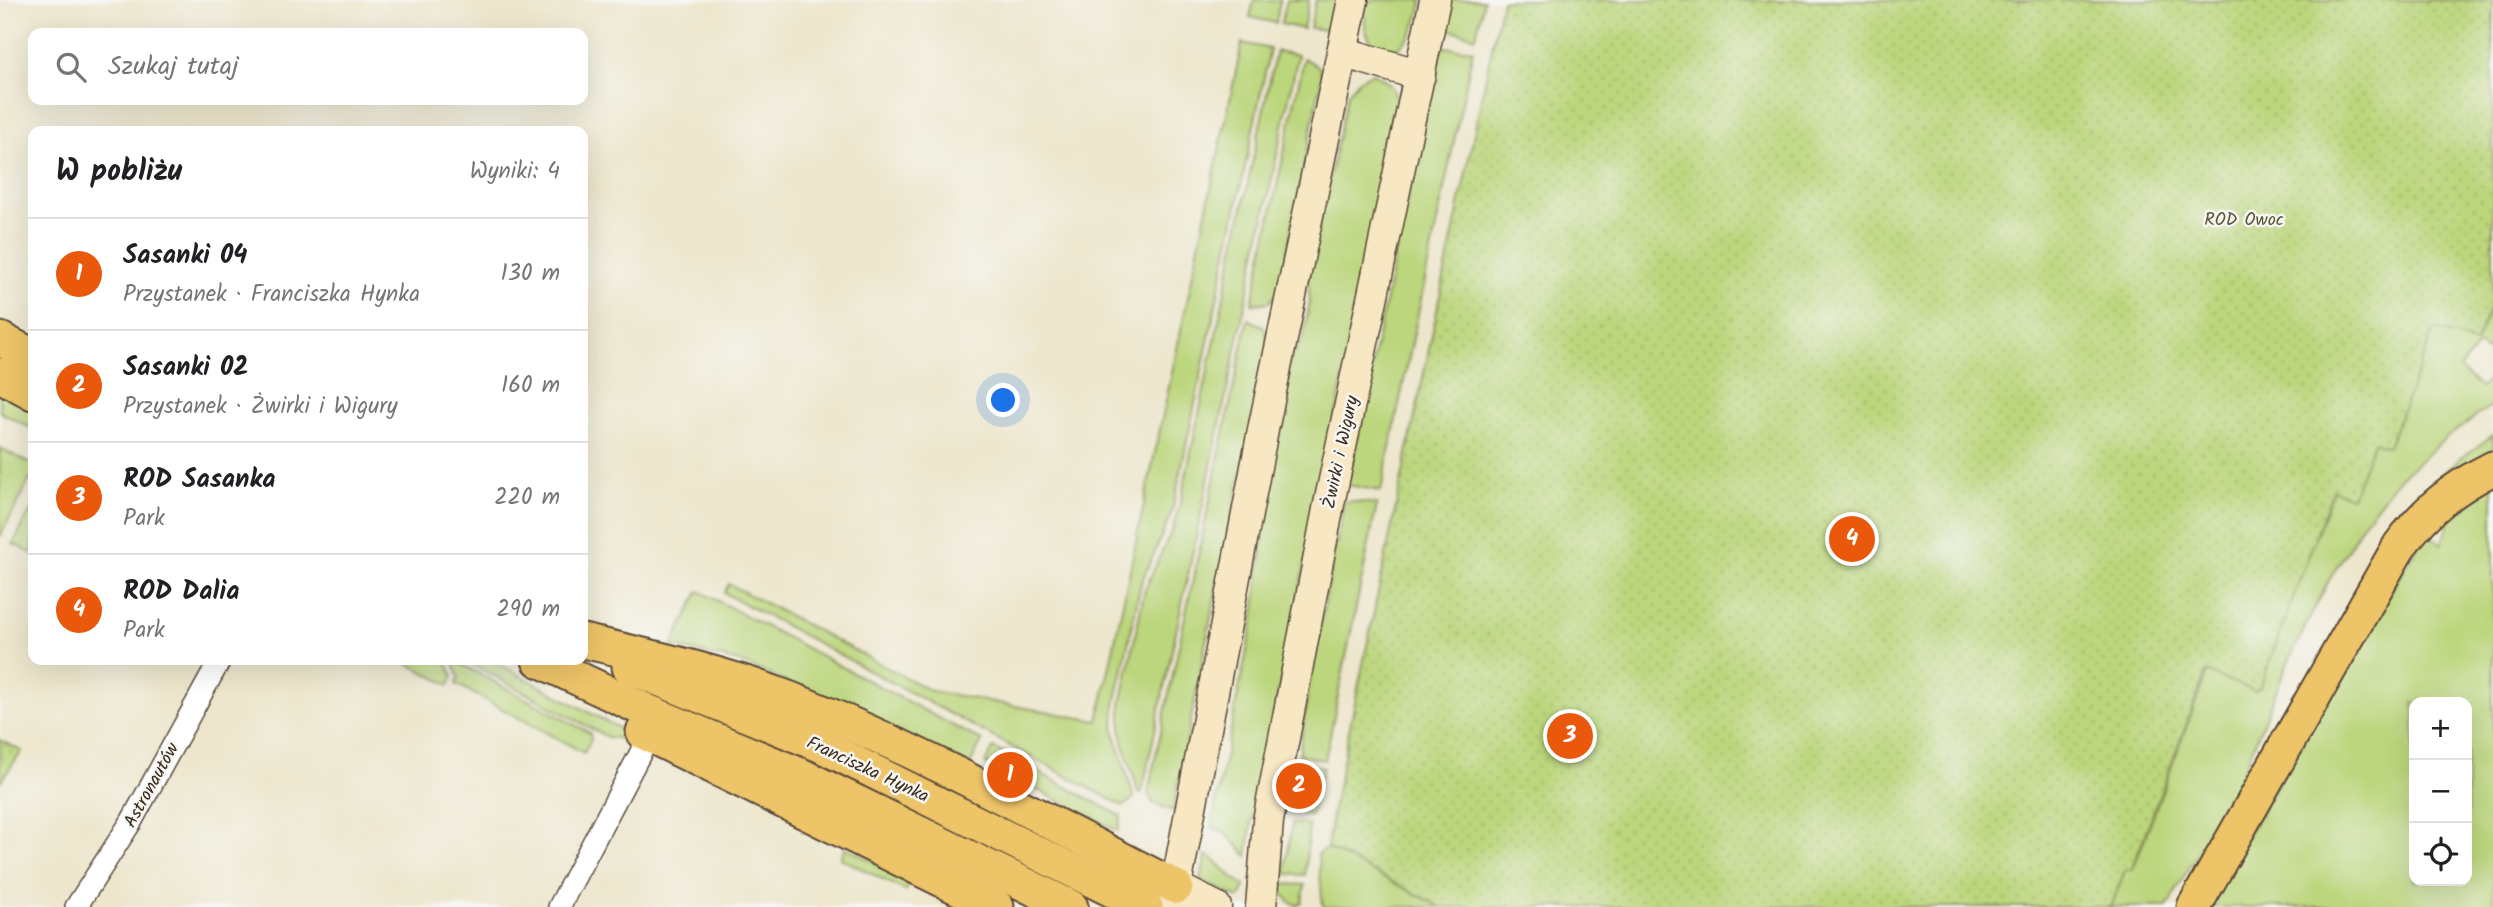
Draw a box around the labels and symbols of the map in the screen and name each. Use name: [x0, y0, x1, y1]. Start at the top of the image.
park label: ROD Owoc: [2204, 206, 2284, 235]
your location: [986, 383, 1020, 417]
street label: Żwirki i Wigury: [1315, 393, 1368, 512]
pin: 4: [1829, 513, 1875, 565]
pin: 3: [1547, 710, 1593, 762]
street label: Franciszka Hynka: [801, 729, 933, 811]
street label: Astronautów: [117, 737, 188, 834]
pin: 1: [987, 749, 1033, 801]
pin: 2: [1276, 760, 1322, 812]

